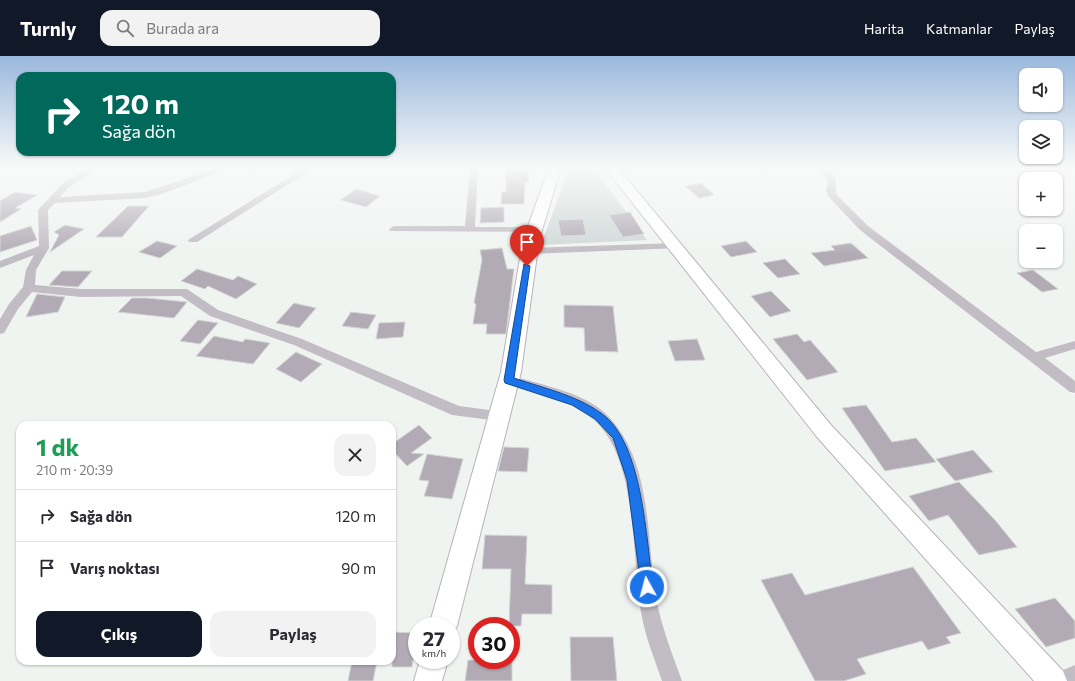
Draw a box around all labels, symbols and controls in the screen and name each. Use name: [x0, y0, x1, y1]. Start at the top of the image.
search box: [100, 10, 380, 46]
text: Turnly: [20, 17, 76, 40]
icon: search: [114, 17, 136, 39]
text: Burada ara: [146, 19, 219, 37]
text: Harita: [864, 20, 904, 37]
text: Katmanlar: [926, 20, 993, 37]
text: Paylaş: [1015, 20, 1055, 37]
map controls: [1019, 68, 1063, 268]
button: sound: [1019, 68, 1063, 112]
text: 120 m: [102, 86, 179, 120]
icon: right: [36, 88, 88, 140]
text: Sağa dön: [102, 120, 176, 142]
button: layers: [1019, 120, 1063, 164]
button: +: [1019, 172, 1063, 216]
button: −: [1019, 224, 1063, 268]
pin: [510, 225, 544, 266]
icon: arrive: [516, 231, 538, 253]
text: 1 dk: [36, 432, 79, 461]
button: close: [334, 434, 376, 476]
text: 210 m · 20:39: [36, 462, 113, 478]
icon: right: [36, 505, 58, 527]
text: Sağa dön: [70, 507, 132, 525]
text: 120 m: [336, 507, 376, 525]
icon: arrive: [36, 557, 58, 579]
text: Varış noktası: [70, 559, 160, 577]
text: 90 m: [341, 559, 376, 577]
position arrow: [626, 566, 668, 608]
button: Çıkış: [36, 611, 202, 657]
button: Paylaş: [210, 611, 376, 657]
speed limit sign: 30: [468, 617, 520, 669]
text: 27: [423, 626, 445, 650]
text: km/h: [422, 647, 446, 659]

